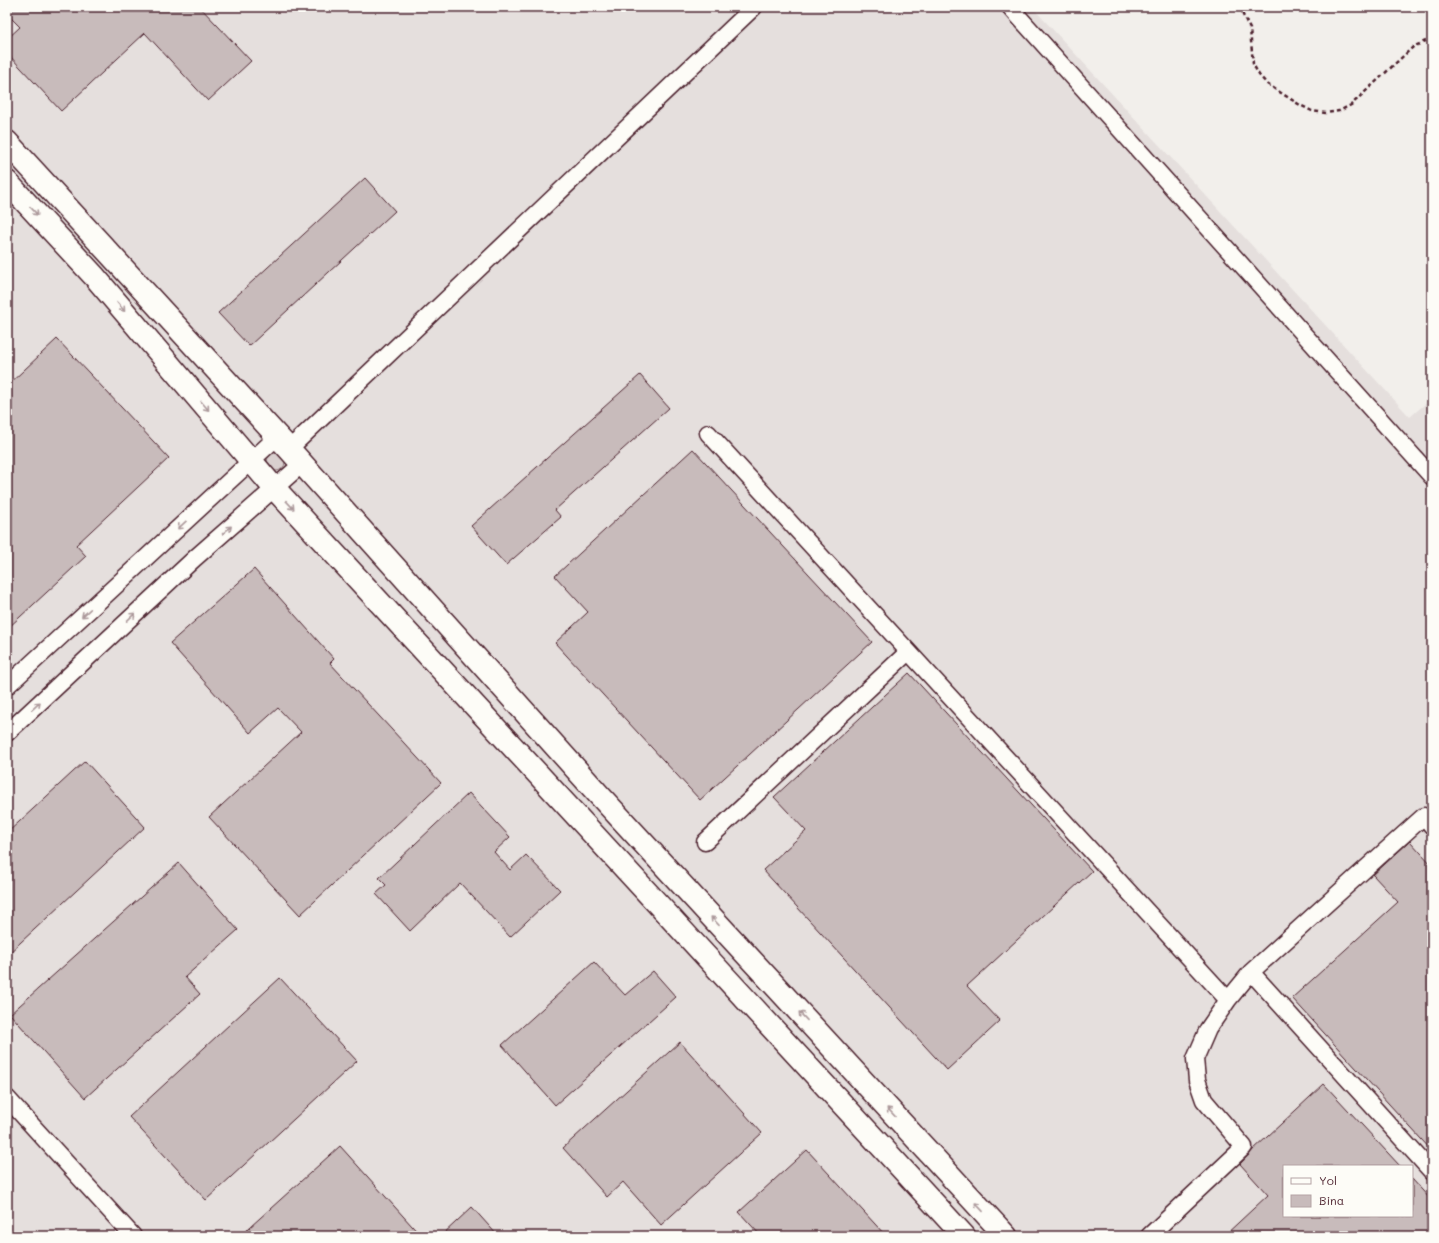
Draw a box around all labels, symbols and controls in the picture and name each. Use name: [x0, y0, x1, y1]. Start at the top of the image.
one-way arrow: [29, 205, 38, 216]
one-way arrow: [116, 302, 125, 312]
one-way arrow: [200, 401, 209, 412]
one-way arrow: [285, 500, 294, 510]
one-way arrow: [176, 521, 187, 530]
one-way arrow: [222, 526, 232, 535]
one-way arrow: [81, 609, 91, 618]
one-way arrow: [125, 613, 136, 622]
one-way arrow: [30, 702, 40, 711]
one-way arrow: [710, 916, 720, 926]
one-way arrow: [798, 1011, 808, 1021]
one-way arrow: [887, 1107, 896, 1117]
legend: [1283, 1165, 1413, 1217]
text: Yol: [1319, 1172, 1337, 1188]
text: Bina: [1319, 1192, 1344, 1208]
one-way arrow: [975, 1202, 984, 1212]

